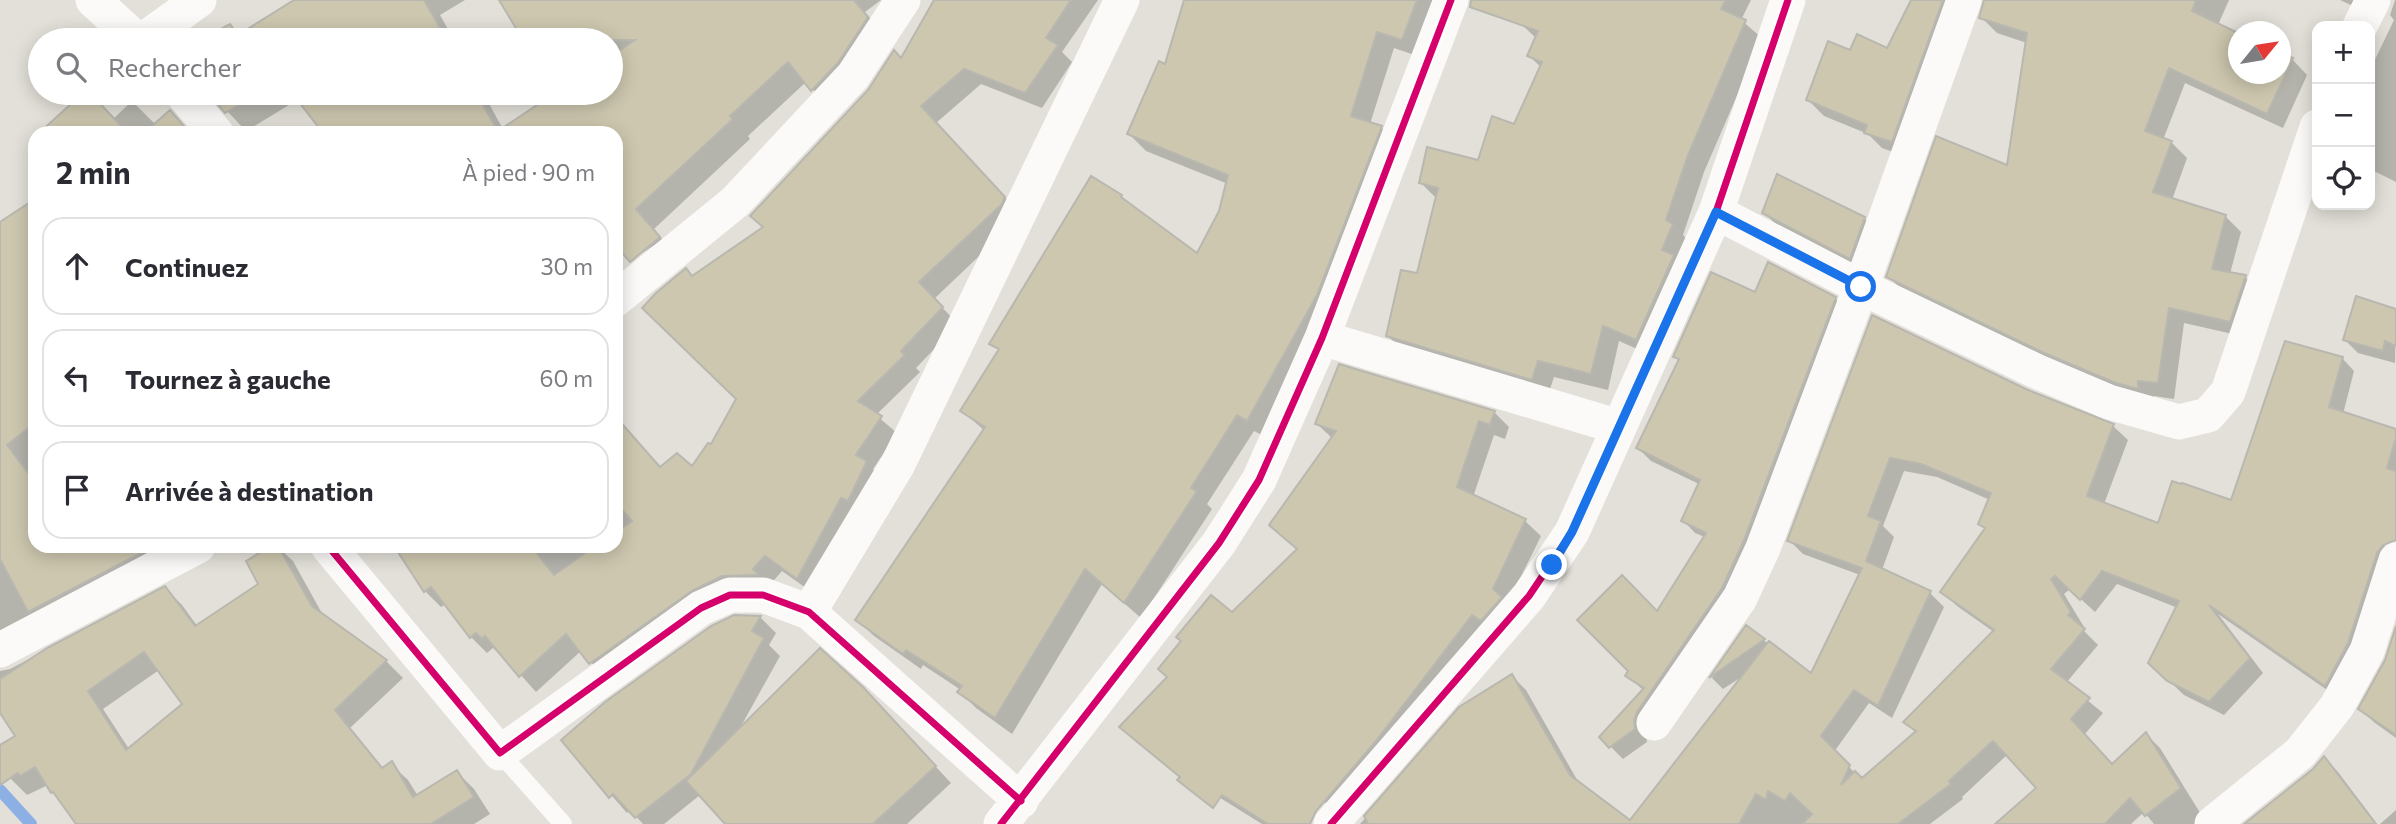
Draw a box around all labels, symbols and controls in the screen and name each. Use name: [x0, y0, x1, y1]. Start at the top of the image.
north arrow: [2228, 21, 2291, 84]
map controls: [2312, 21, 2375, 210]
button: +: [2312, 21, 2375, 84]
search box: [28, 28, 623, 105]
icon: search: [52, 48, 90, 86]
text: Rechercher: [108, 51, 242, 82]
button: −: [2312, 84, 2375, 147]
button: locate: [2312, 147, 2375, 210]
text: 2 min: [56, 153, 131, 190]
text: À pied · 90 m: [462, 158, 595, 186]
icon: ahead: [58, 247, 96, 285]
text: Continuez: [125, 251, 249, 282]
text: 30 m: [540, 252, 593, 280]
route start: [1845, 271, 1876, 302]
icon: left: [58, 359, 96, 397]
text: Tournez à gauche: [125, 363, 331, 394]
text: 60 m: [540, 364, 593, 392]
icon: arrive: [58, 471, 96, 509]
text: Arrivée à destination: [125, 475, 373, 506]
route end: [1536, 549, 1567, 580]

